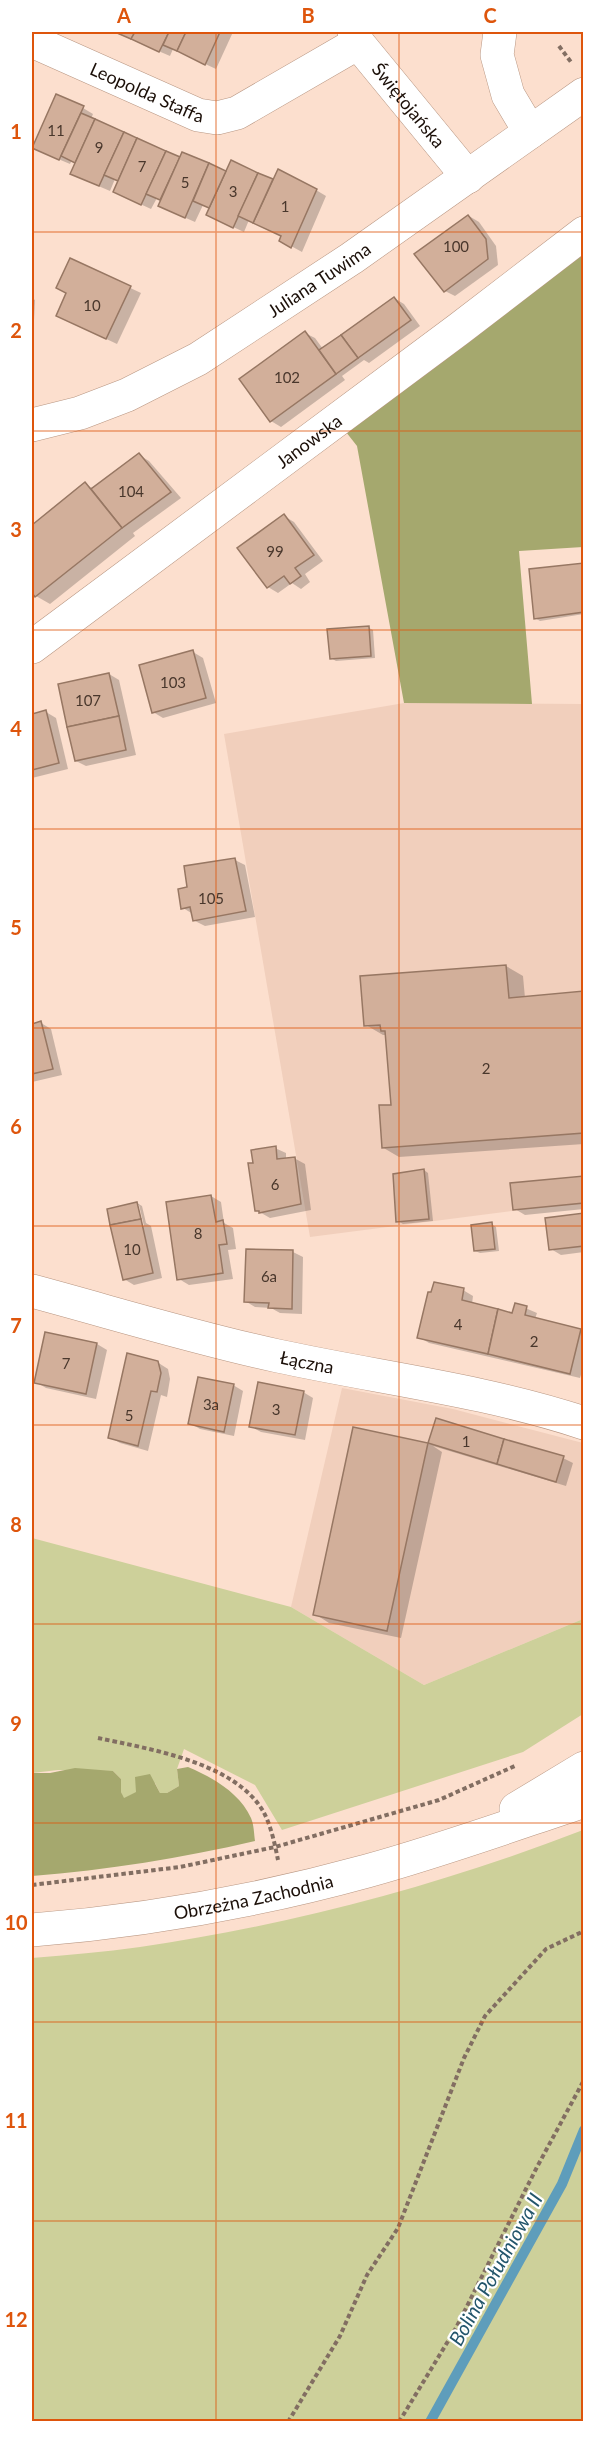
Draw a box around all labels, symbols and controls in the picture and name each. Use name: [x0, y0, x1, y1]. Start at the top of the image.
text: A: [116, 3, 131, 27]
text: B: [301, 3, 315, 27]
text: C: [483, 3, 497, 27]
street label: Leopolda Staffa: [87, 57, 205, 127]
street label: Świętojańska: [368, 58, 450, 152]
text: 1: [10, 119, 22, 143]
house number: 11: [47, 121, 65, 139]
house number: 9: [95, 138, 103, 156]
house number: 7: [138, 157, 147, 175]
house number: 5: [181, 173, 189, 191]
house number: 3: [229, 182, 237, 200]
house number: 1: [281, 197, 289, 215]
house number: 100: [443, 237, 469, 255]
street label: Juliana Tuwima: [263, 238, 375, 322]
house number: 10: [83, 296, 101, 314]
text: 2: [10, 318, 22, 342]
house number: 102: [274, 368, 300, 386]
street label: Janowska: [272, 409, 346, 473]
house number: 104: [118, 482, 144, 500]
text: 3: [10, 517, 22, 541]
house number: 99: [266, 542, 284, 560]
house number: 103: [160, 673, 186, 691]
house number: 107: [75, 691, 101, 709]
text: 4: [10, 716, 22, 740]
house number: 105: [198, 889, 224, 907]
text: 5: [10, 915, 22, 939]
house number: 2: [482, 1059, 490, 1077]
text: 6: [10, 1114, 22, 1138]
house number: 6: [271, 1175, 280, 1193]
house number: 8: [194, 1224, 202, 1242]
house number: 10: [123, 1240, 141, 1258]
house number: 6a: [261, 1267, 277, 1285]
text: 7: [10, 1313, 22, 1337]
house number: 4: [454, 1315, 463, 1333]
house number: 2: [530, 1332, 538, 1350]
street label: Łączna: [278, 1346, 336, 1378]
house number: 7: [62, 1354, 71, 1372]
house number: 3a: [203, 1395, 219, 1413]
house number: 3: [272, 1400, 280, 1418]
house number: 5: [125, 1406, 133, 1424]
house number: 1: [462, 1432, 470, 1450]
text: 8: [10, 1512, 22, 1536]
text: 9: [10, 1711, 22, 1735]
street label: Obrzeżna Zachodnia: [172, 1869, 335, 1924]
text: 10: [4, 1910, 28, 1934]
text: 11: [4, 2108, 28, 2132]
water label: Bolina Południowa II: [443, 2189, 547, 2349]
text: 12: [4, 2307, 28, 2331]

